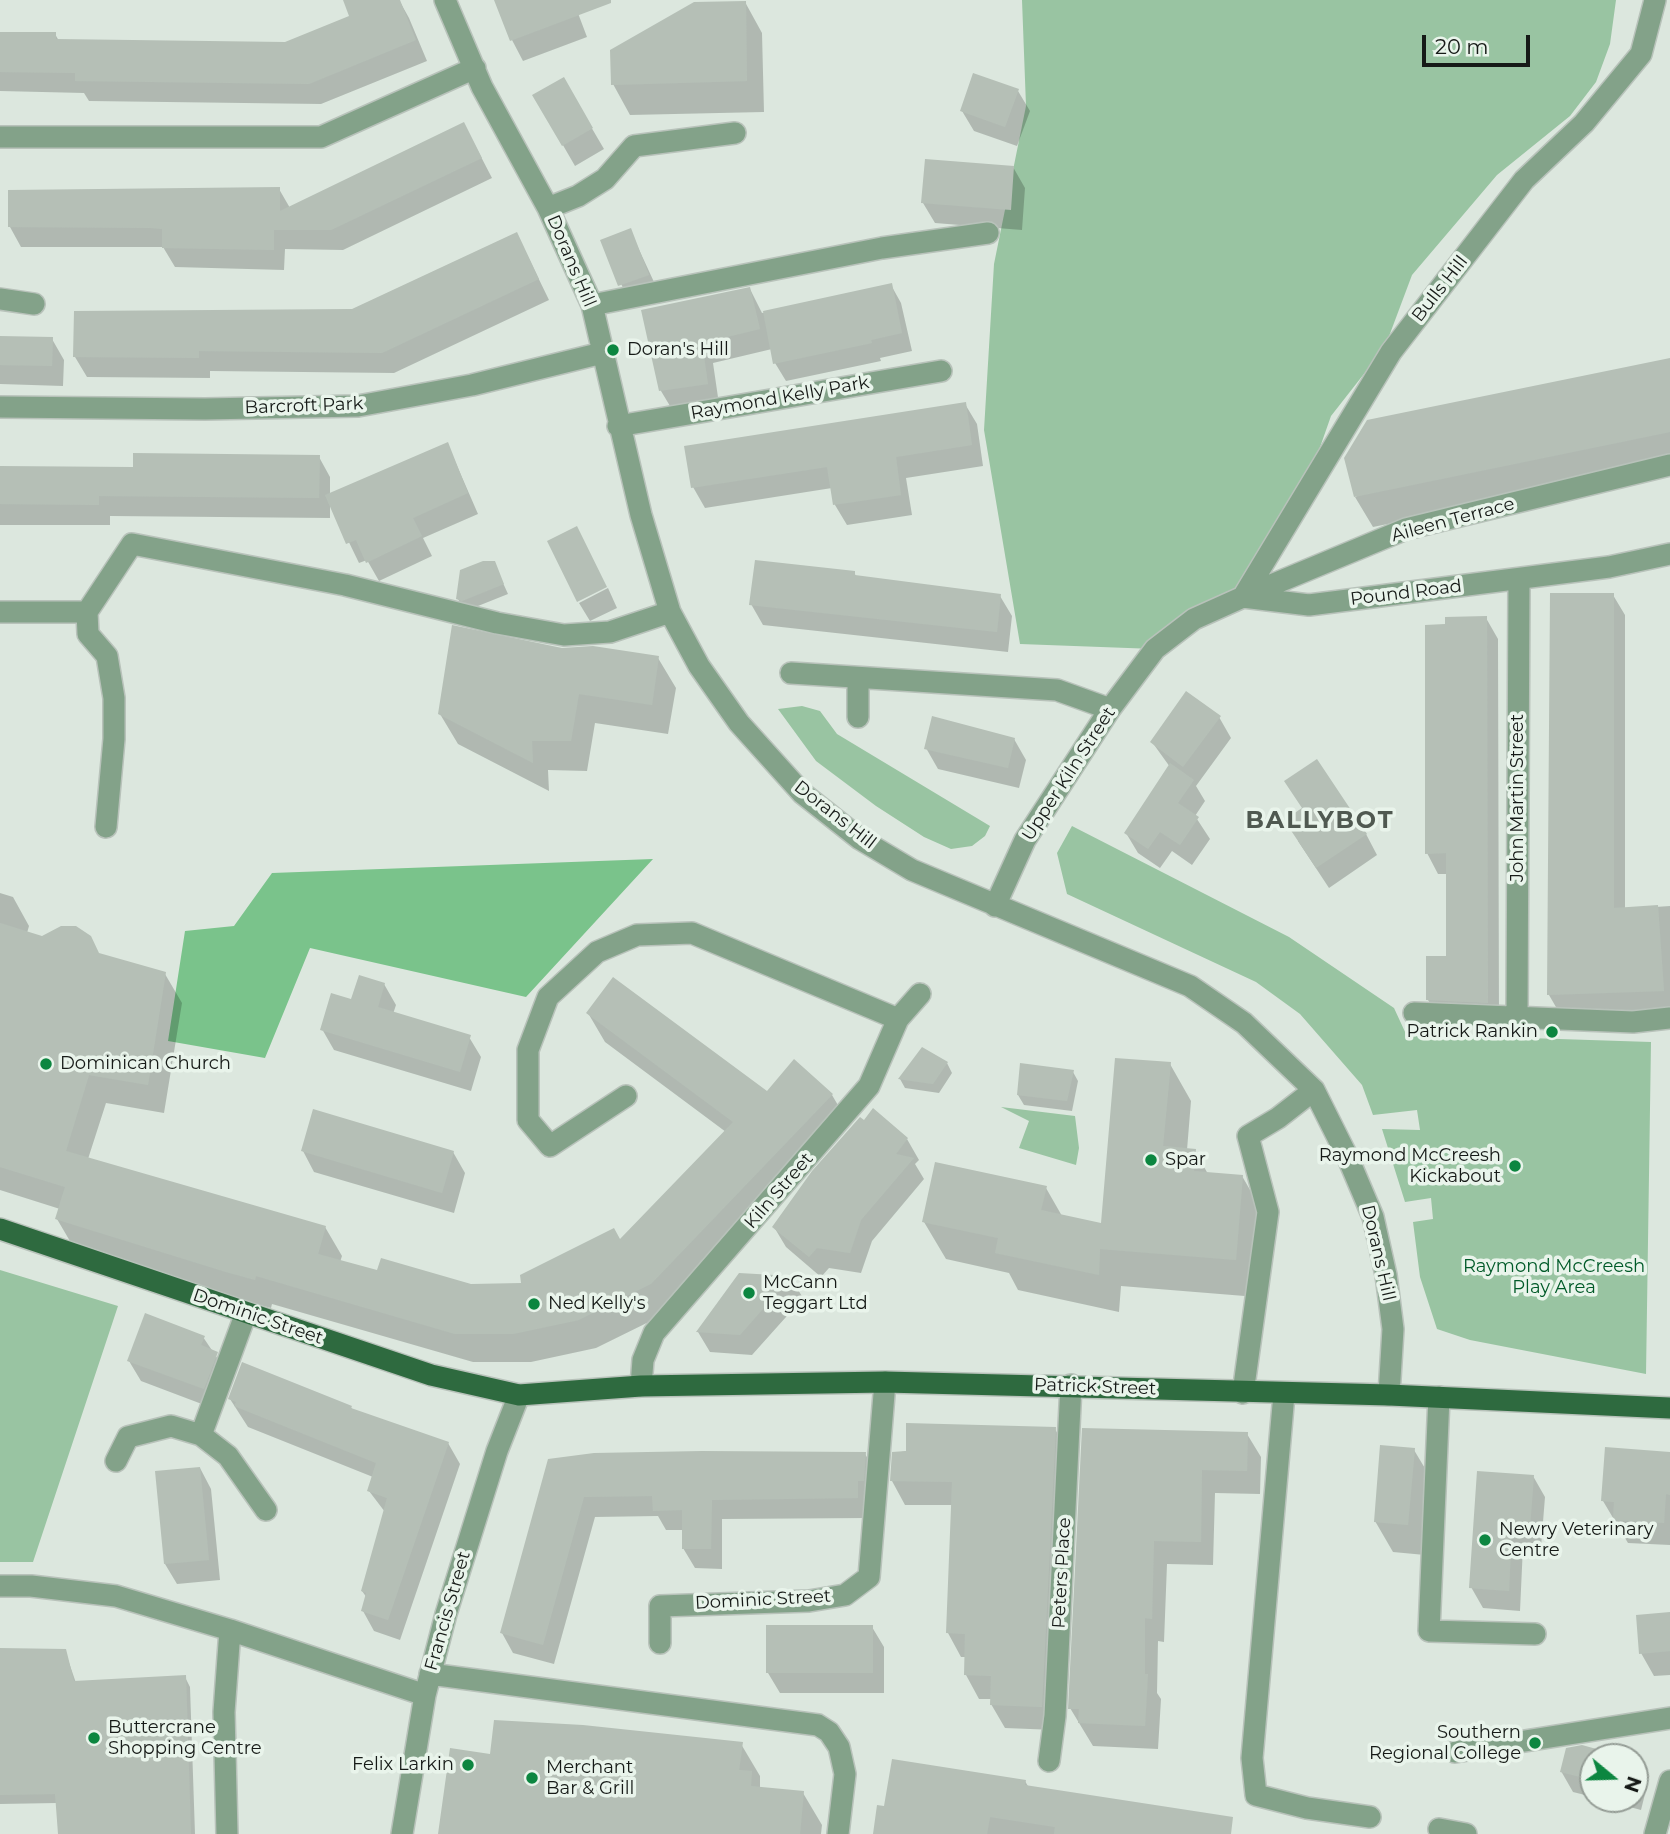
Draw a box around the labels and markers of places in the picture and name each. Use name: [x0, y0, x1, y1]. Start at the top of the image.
place label: Doran's Hill: [627, 339, 729, 361]
marker: Doran's Hill: [605, 342, 621, 358]
place label: Patrick Rankin: [1407, 1021, 1538, 1043]
marker: Patrick Rankin: [1544, 1024, 1560, 1040]
place label: Dominican Church: [60, 1053, 231, 1075]
marker: Dominican Church: [38, 1056, 54, 1072]
place label: Raymond McCreesh Kickabout: [1319, 1145, 1501, 1188]
place label: Spar: [1165, 1149, 1206, 1171]
marker: Spar: [1143, 1152, 1159, 1168]
marker: Raymond McCreesh Kickabout: [1507, 1158, 1523, 1174]
place label: McCann Teggart Ltd: [763, 1272, 868, 1314]
marker: McCann Teggart Ltd: [741, 1285, 757, 1301]
place label: Ned Kelly's: [548, 1293, 645, 1315]
marker: Ned Kelly's: [526, 1296, 542, 1312]
place label: Newry Veterinary Centre: [1499, 1519, 1654, 1562]
marker: Newry Veterinary Centre: [1477, 1532, 1493, 1548]
place label: Buttercrane Shopping Centre: [108, 1717, 262, 1760]
place label: Southern Regional College: [1369, 1722, 1521, 1764]
marker: Buttercrane Shopping Centre: [86, 1730, 102, 1746]
marker: Southern Regional College: [1527, 1735, 1543, 1751]
place label: Felix Larkin: [352, 1754, 454, 1776]
marker: Felix Larkin: [460, 1757, 476, 1773]
place label: Merchant Bar & Grill: [546, 1757, 634, 1800]
marker: Merchant Bar & Grill: [524, 1770, 540, 1786]

